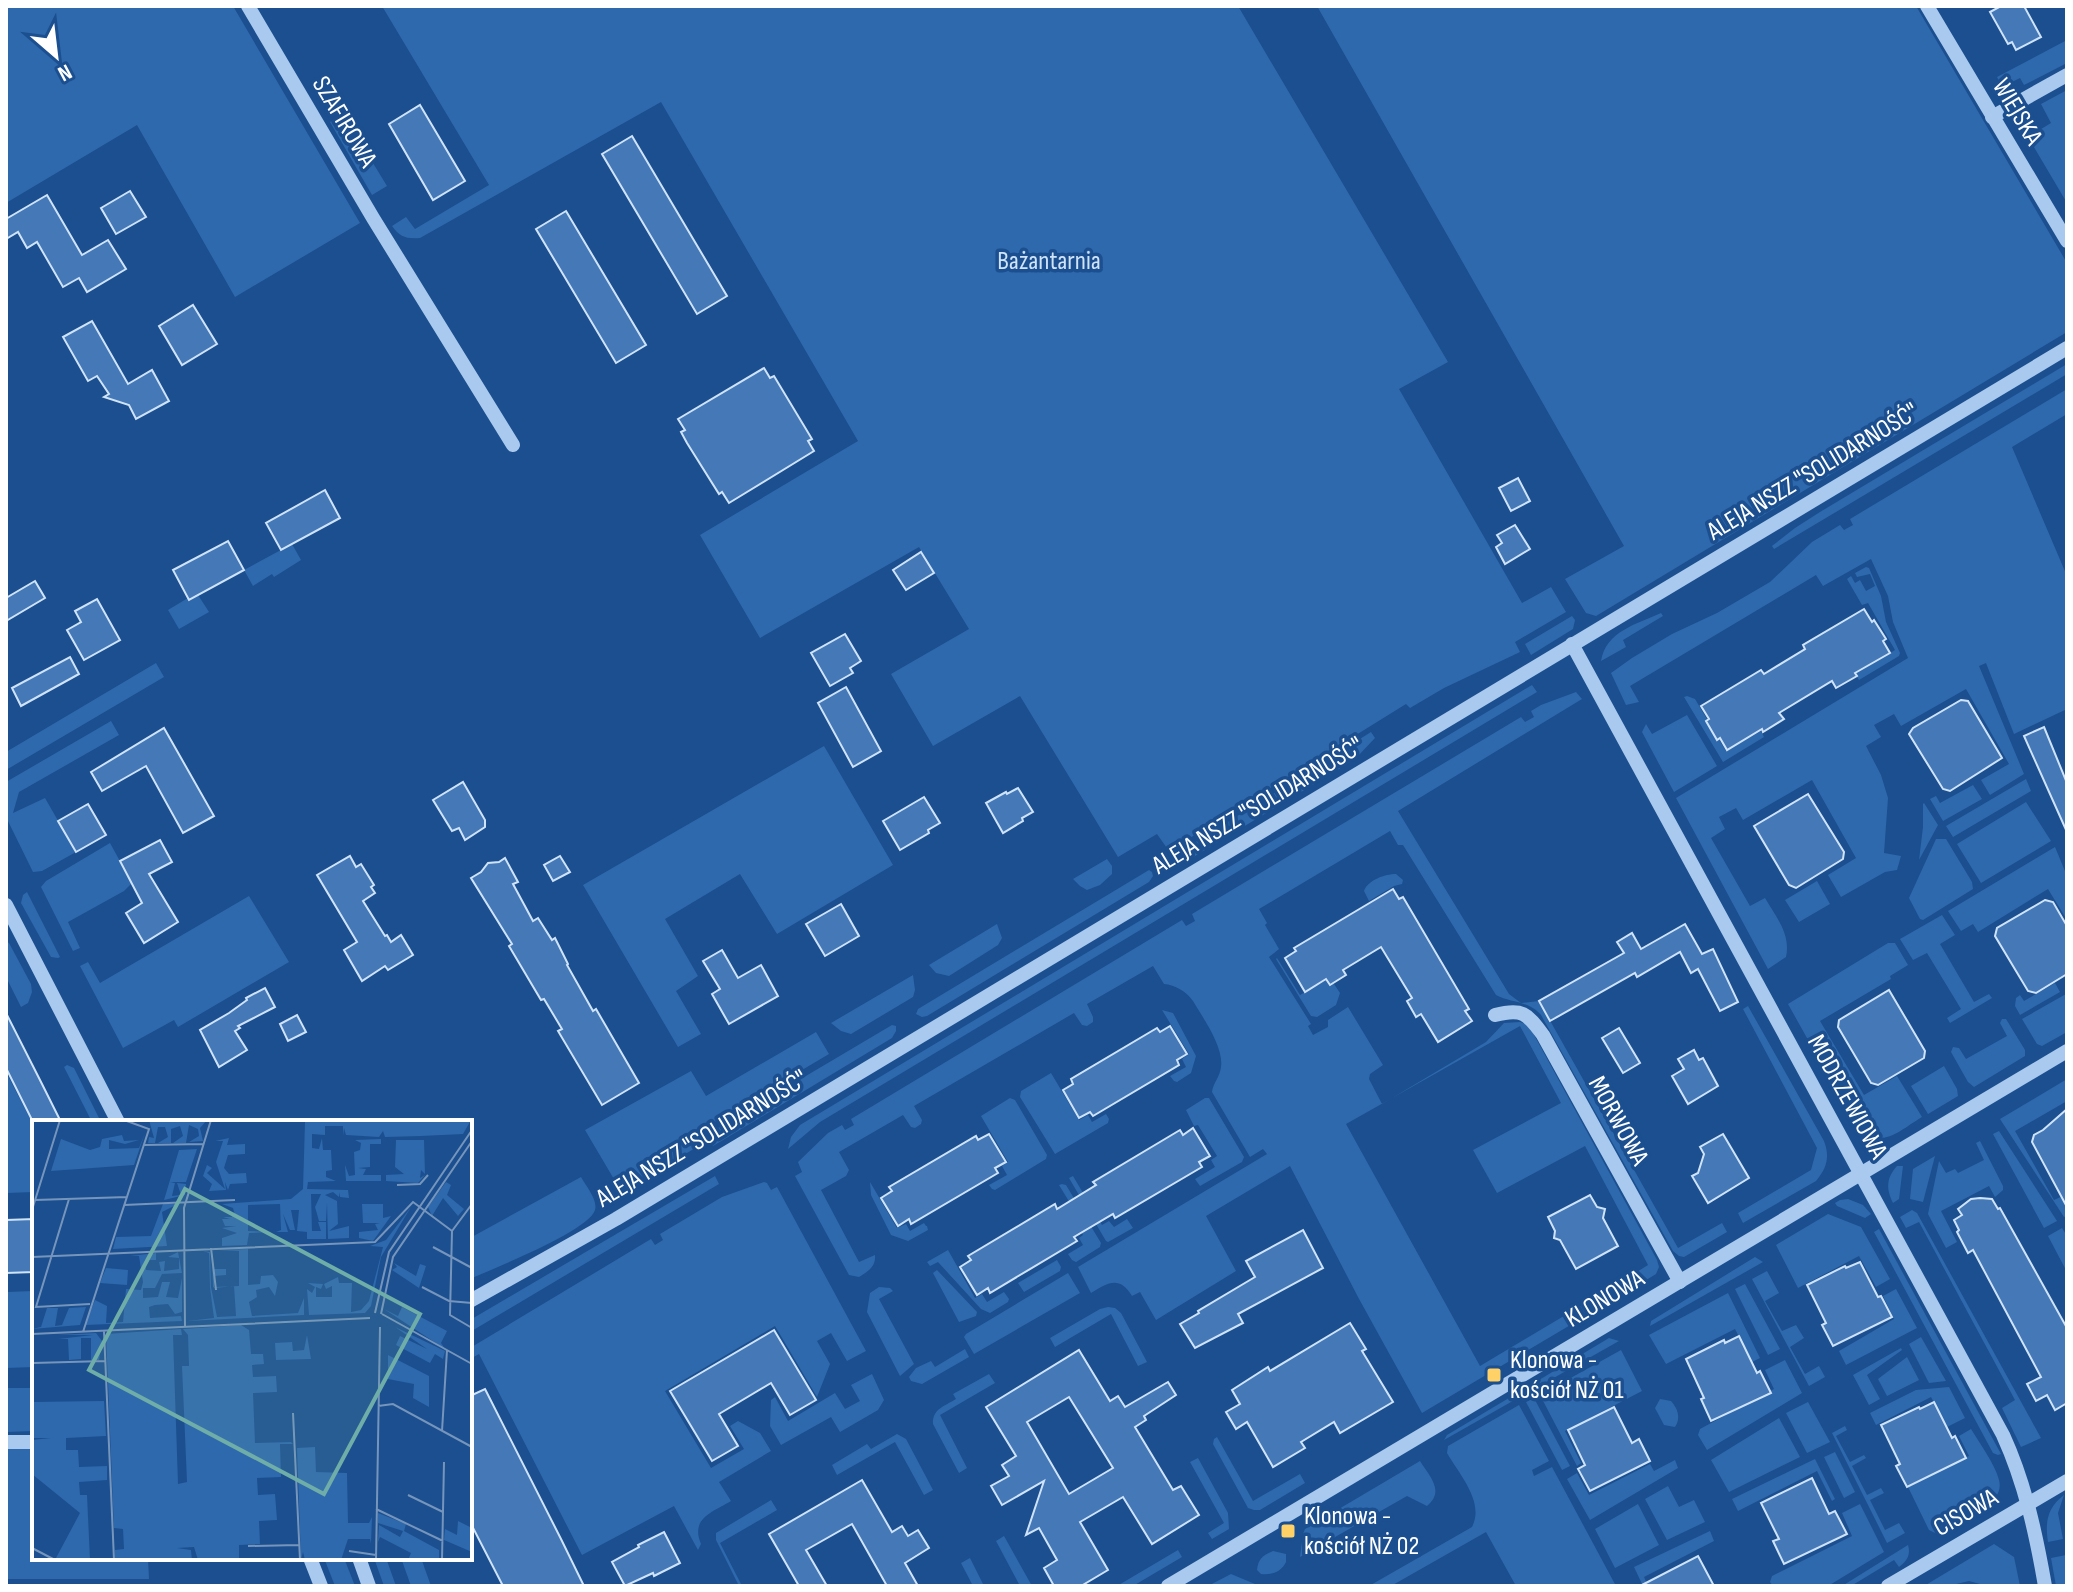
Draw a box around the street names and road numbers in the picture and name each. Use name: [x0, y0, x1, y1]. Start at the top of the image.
street label: SZAFIROWA: [305, 71, 384, 174]
street label: WIEJSKA: [1985, 73, 2049, 152]
street label: ALEJA NSZZ "SOLIDARNOŚĆ": [1701, 397, 1924, 548]
street label: ALEJA NSZZ "SOLIDARNOŚĆ": [1146, 731, 1369, 882]
street label: MODRZEWIOWA: [1800, 1030, 1894, 1165]
street label: ALEJA NSZZ "SOLIDARNOŚĆ": [590, 1064, 813, 1215]
street label: MORWOWA: [1581, 1071, 1655, 1172]
street label: KLONOWA: [1560, 1263, 1651, 1335]
street label: CISOWA: [1928, 1482, 2004, 1544]

